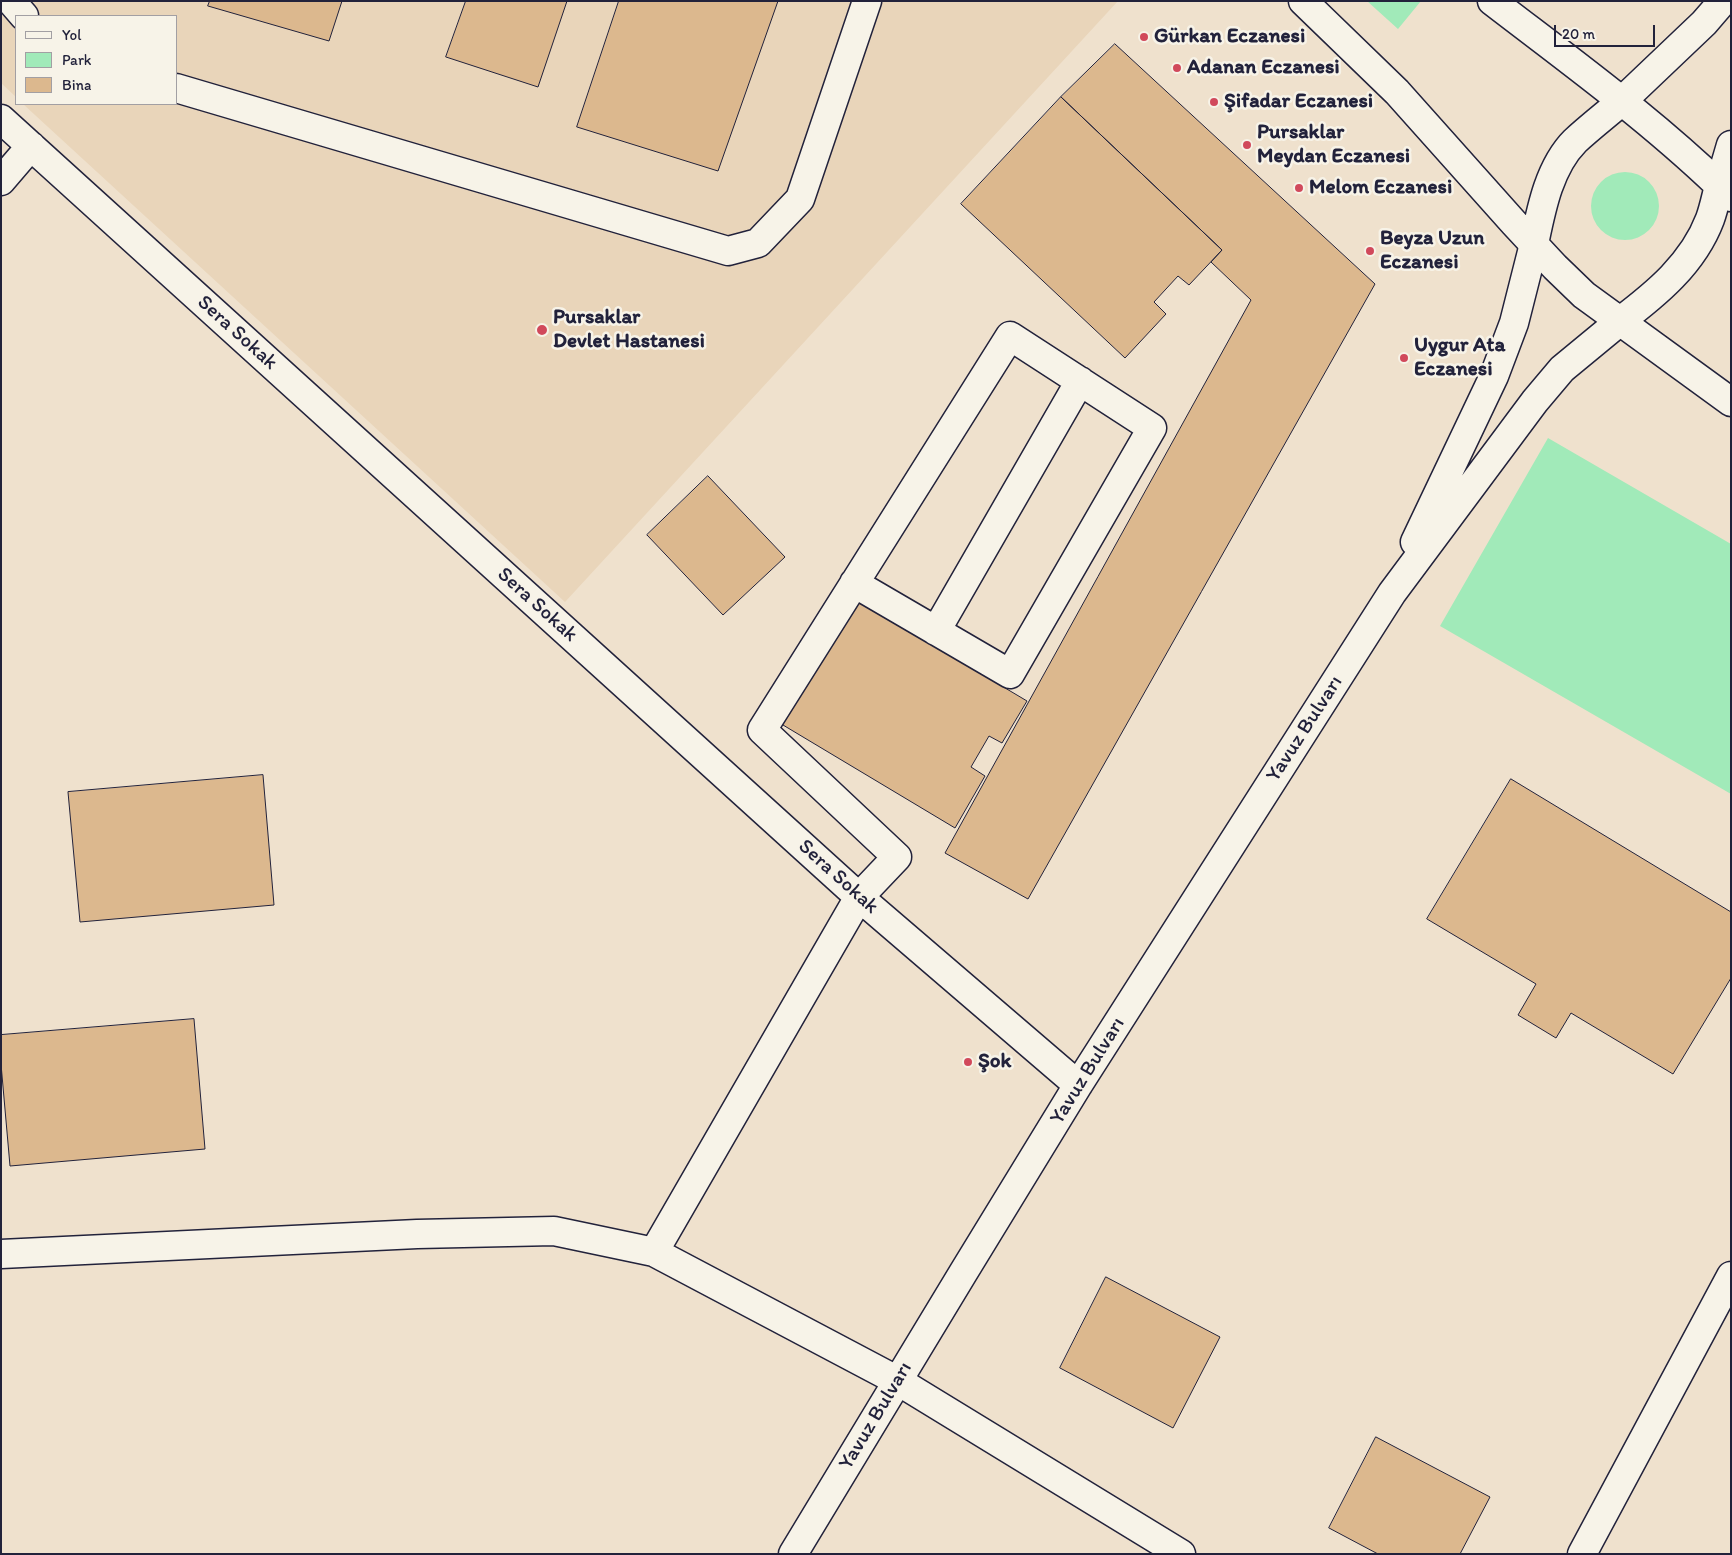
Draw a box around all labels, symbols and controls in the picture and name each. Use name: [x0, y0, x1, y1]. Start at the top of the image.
legend: [15, 15, 178, 105]
scale bar: [1557, 15, 1658, 47]
place label: Gürkan Eczanesi: [1154, 24, 1305, 50]
text: 20 m: [1562, 25, 1595, 43]
text: Yol: [62, 26, 81, 44]
marker: Gürkan Eczanesi: [1138, 31, 1150, 43]
text: Park: [62, 51, 92, 69]
place label: Adanan Eczanesi: [1187, 55, 1340, 81]
marker: Adanan Eczanesi: [1171, 62, 1183, 74]
text: Bina: [62, 76, 91, 94]
place label: Şifadar Eczanesi: [1224, 89, 1373, 115]
marker: Şifadar Eczanesi: [1208, 96, 1220, 108]
place label: Pursaklar Meydan Eczanesi: [1257, 120, 1410, 170]
marker: Pursaklar Meydan Eczanesi: [1241, 139, 1253, 151]
place label: Melom Eczanesi: [1309, 175, 1452, 201]
marker: Melom Eczanesi: [1293, 182, 1305, 194]
place label: Beyza Uzun Eczanesi: [1380, 226, 1484, 276]
marker: Beyza Uzun Eczanesi: [1364, 245, 1376, 257]
street label: Sera Sokak: [192, 290, 282, 376]
place label: Pursaklar Devlet Hastanesi: [553, 305, 705, 355]
marker: Pursaklar Devlet Hastanesi: [535, 323, 549, 337]
place label: Uygur Ata Eczanesi: [1414, 333, 1505, 383]
marker: Uygur Ata Eczanesi: [1398, 352, 1410, 364]
street label: Sera Sokak: [492, 562, 582, 648]
street label: Yavuz Bulvarı: [1261, 671, 1349, 787]
street label: Sera Sokak: [793, 834, 883, 920]
street label: Yavuz Bulvarı: [1045, 1013, 1131, 1129]
place label: Şok: [978, 1049, 1011, 1075]
marker: Şok: [962, 1056, 974, 1068]
street label: Yavuz Bulvarı: [834, 1357, 918, 1475]

